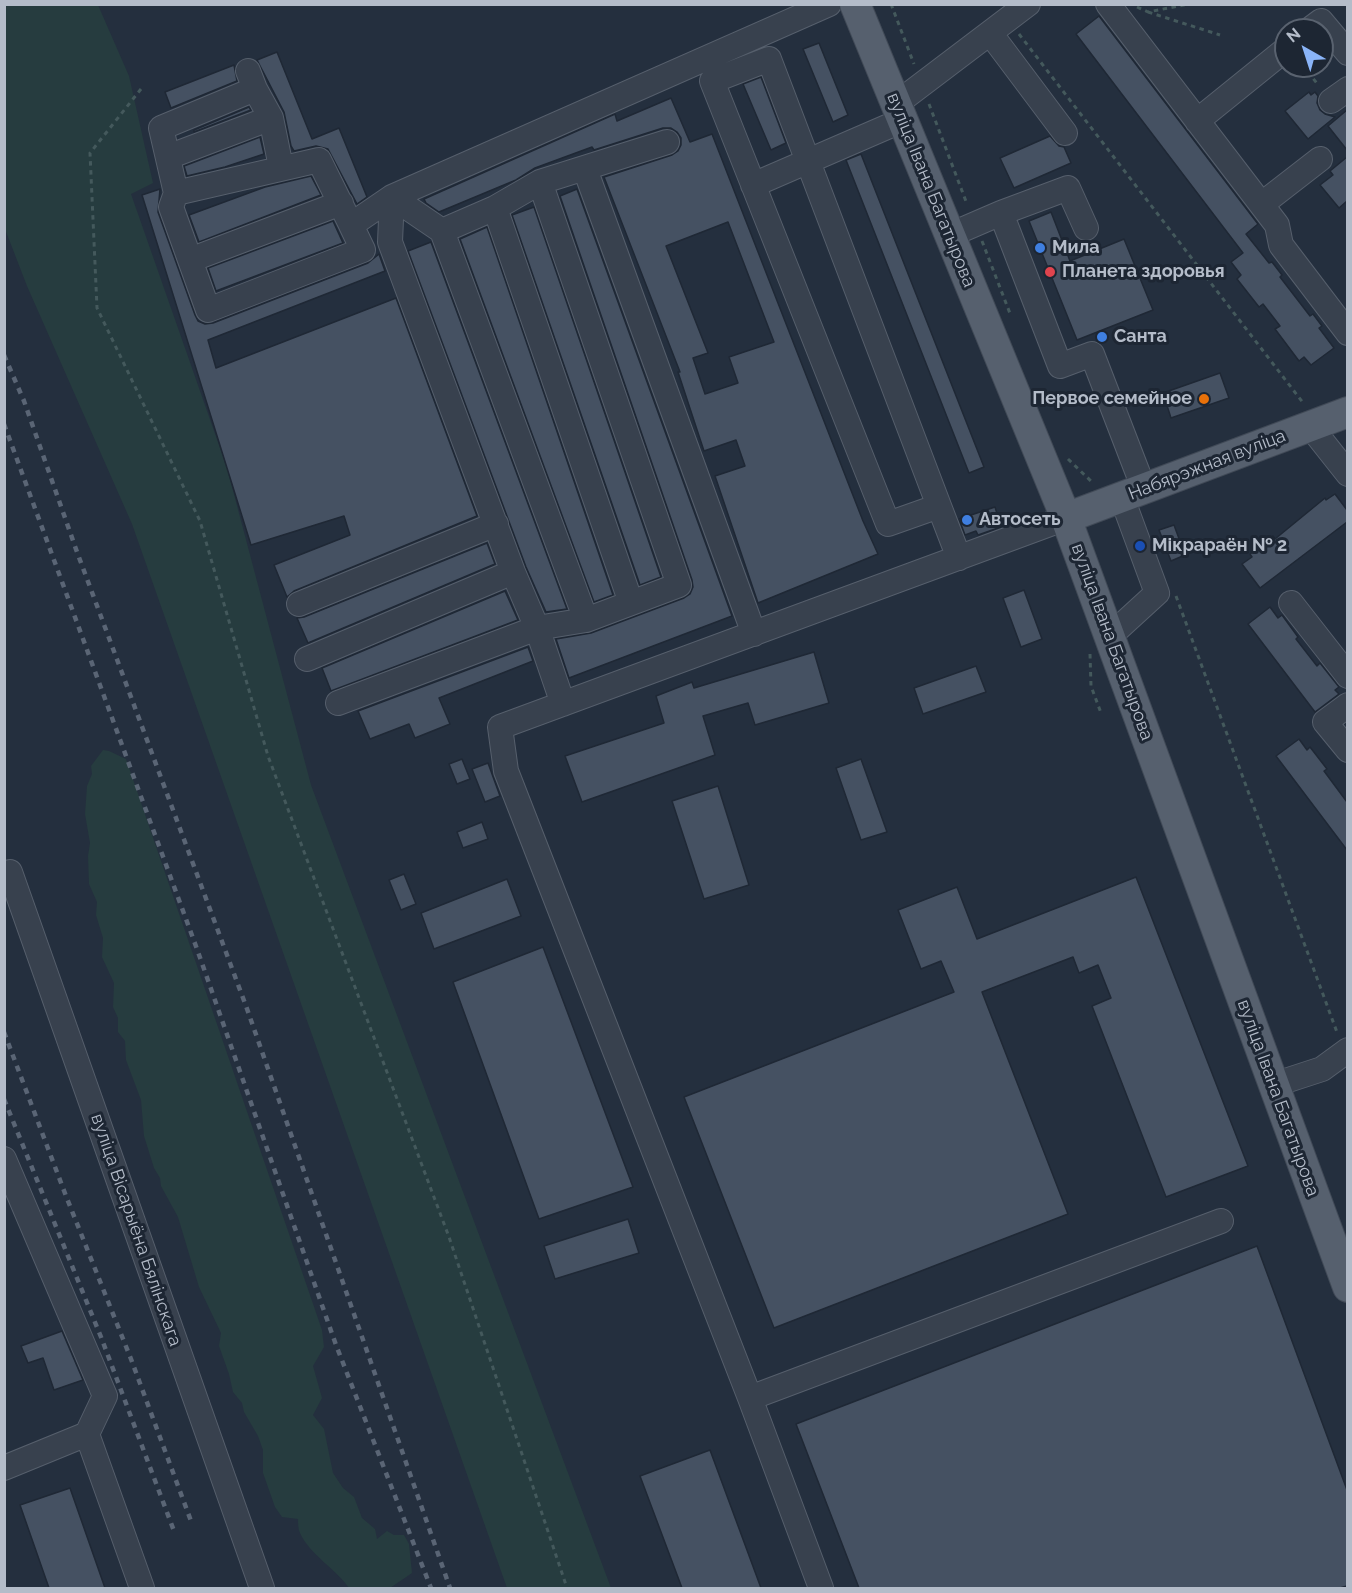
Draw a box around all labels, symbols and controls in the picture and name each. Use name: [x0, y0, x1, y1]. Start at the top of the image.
north arrow: [1274, 18, 1334, 78]
text: N: [1283, 24, 1304, 46]
street label: вуліца Івана Багатырова: [882, 90, 980, 290]
place label: Мила: [1052, 237, 1100, 259]
marker: Мила: [1033, 241, 1047, 255]
place label: Планета здоровья: [1062, 261, 1225, 283]
marker: Планета здоровья: [1043, 265, 1057, 279]
place label: Санта: [1114, 326, 1167, 348]
marker: Санта: [1095, 330, 1109, 344]
place label: Первое семейное: [1032, 388, 1192, 410]
marker: Первое семейное: [1197, 392, 1211, 406]
street label: Набярэжная вуліца: [1125, 425, 1289, 505]
place label: Автосеть: [979, 509, 1060, 531]
marker: Автосеть: [960, 513, 974, 527]
place label: Мікрараён № 2: [1152, 535, 1287, 557]
marker: Мікрараён № 2: [1133, 539, 1147, 553]
street label: вуліца Івана Багатырова: [1066, 541, 1158, 743]
street label: вуліца Івана Багатырова: [1232, 997, 1324, 1199]
street label: вуліца Вісарыёна Бялінскага: [86, 1111, 186, 1349]

